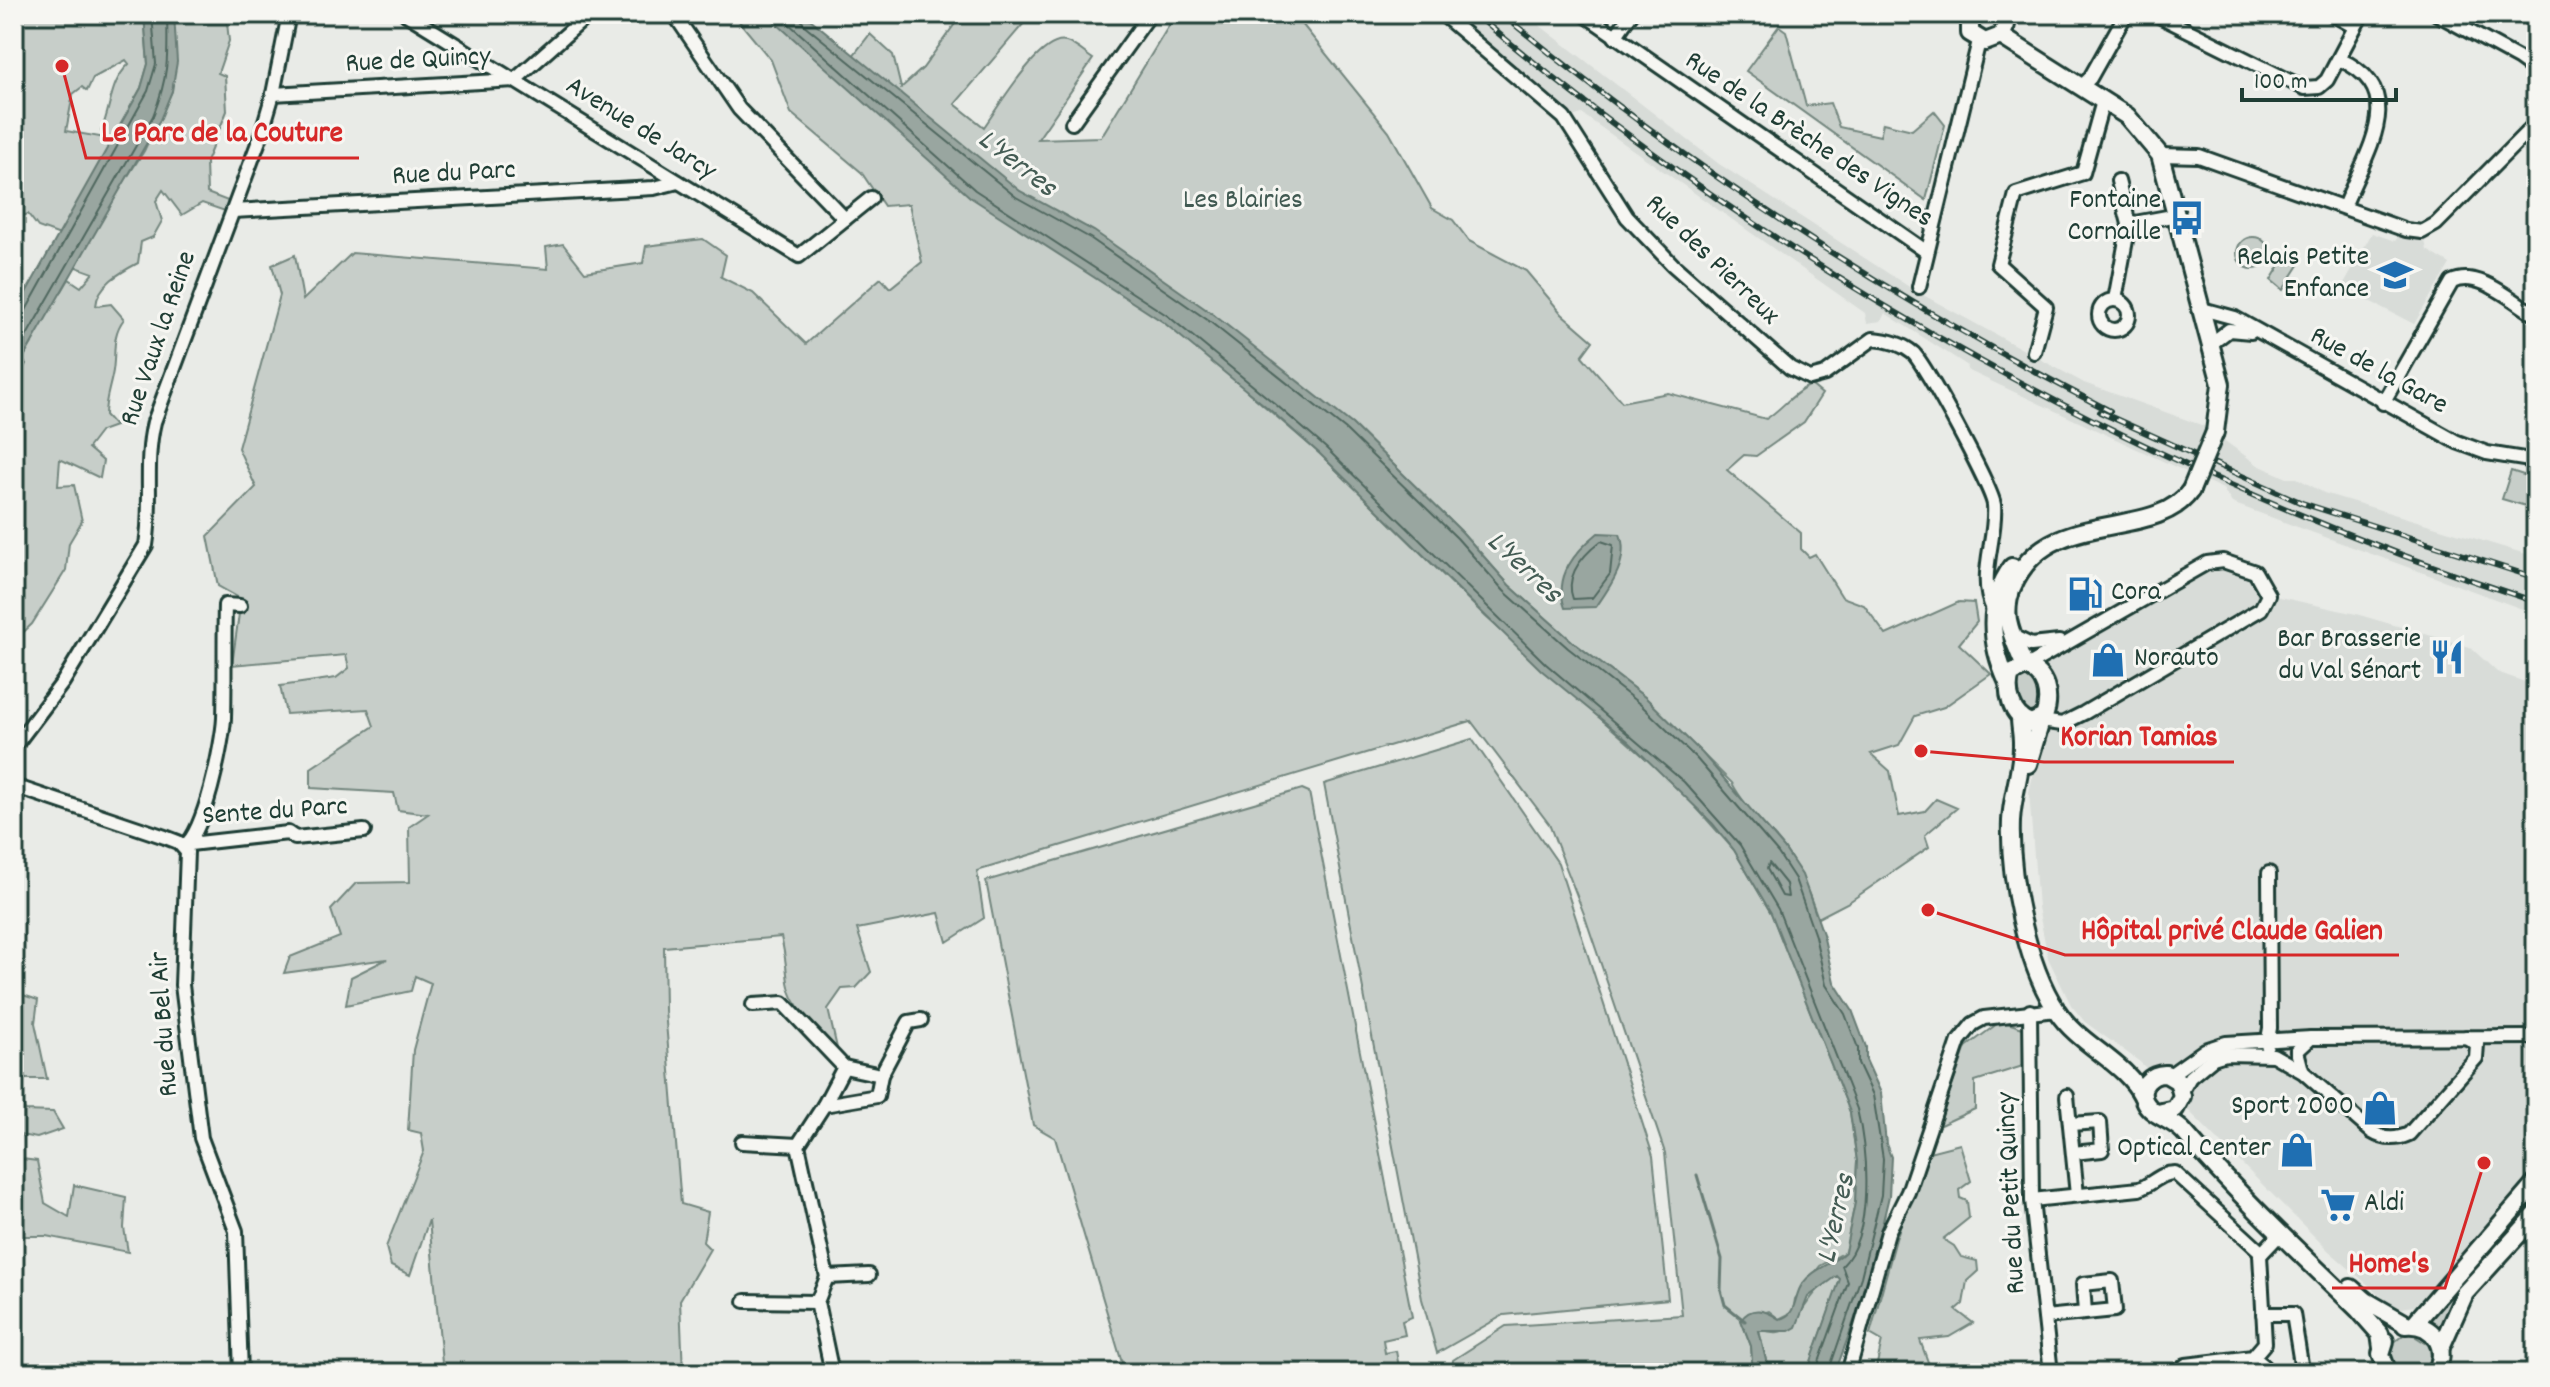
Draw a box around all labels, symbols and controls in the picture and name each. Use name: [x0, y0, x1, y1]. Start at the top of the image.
street label: Rue de Quincy: [344, 38, 492, 86]
street label: Rue de la Brèche des Vignes: [1676, 43, 1940, 239]
scale bar: [2242, 52, 2396, 102]
text: 100 m: [2254, 66, 2307, 100]
street label: Avenue de Jarcy: [557, 68, 724, 193]
callout: Le Parc de la Couture: [86, 104, 359, 158]
text: Le Parc de la Couture: [101, 114, 343, 157]
water label: L'Yerres: [967, 120, 1066, 211]
street label: Rue du Parc: [391, 152, 517, 198]
park label: Les Blairies: [1183, 182, 1303, 222]
place label: Fontaine Cornaille: [2067, 182, 2161, 254]
street label: Rue des Pierreux: [1635, 186, 1787, 336]
bus stop icon: Fontaine Cornaille: [2168, 199, 2206, 237]
place label: Relais Petite Enfance: [2237, 239, 2369, 311]
street label: Rue Vaux la Reine: [111, 246, 209, 432]
school or university icon: Relais Petite Enfance: [2376, 256, 2414, 294]
street label: Rue de la Gare: [2302, 318, 2454, 426]
water label: L'Yerres: [1475, 522, 1572, 617]
place label: Cora: [2111, 574, 2162, 614]
fuel station icon: Cora: [2066, 575, 2104, 613]
place label: Bar Brasserie du Val Sénart: [2277, 621, 2421, 693]
restaurant icon: Bar Brasserie du Val Sénart: [2428, 638, 2466, 676]
place label: Norauto: [2134, 640, 2219, 680]
shop icon: Norauto: [2089, 641, 2127, 679]
callout: Korian Tamias: [2044, 708, 2234, 762]
text: Korian Tamias: [2060, 718, 2218, 761]
street label: Sente du Parc: [201, 788, 349, 838]
callout: Hôpital privé Claude Galien: [2065, 901, 2399, 955]
text: Hôpital privé Claude Galien: [2081, 912, 2383, 955]
street label: Rue du Bel Air: [141, 949, 191, 1098]
place label: Sport 2000: [2231, 1088, 2354, 1128]
shop icon: Sport 2000: [2361, 1089, 2399, 1127]
street label: Rue du Petit Quincy: [1988, 1090, 2038, 1295]
place label: Optical Center: [2117, 1130, 2272, 1170]
shop icon: Optical Center: [2278, 1131, 2316, 1169]
water label: L'Yerres: [1807, 1169, 1869, 1268]
place label: Aldi: [2364, 1185, 2404, 1225]
supermarket icon: Aldi: [2319, 1186, 2357, 1224]
callout: Home's: [2332, 1234, 2445, 1288]
text: Home's: [2348, 1245, 2430, 1288]

